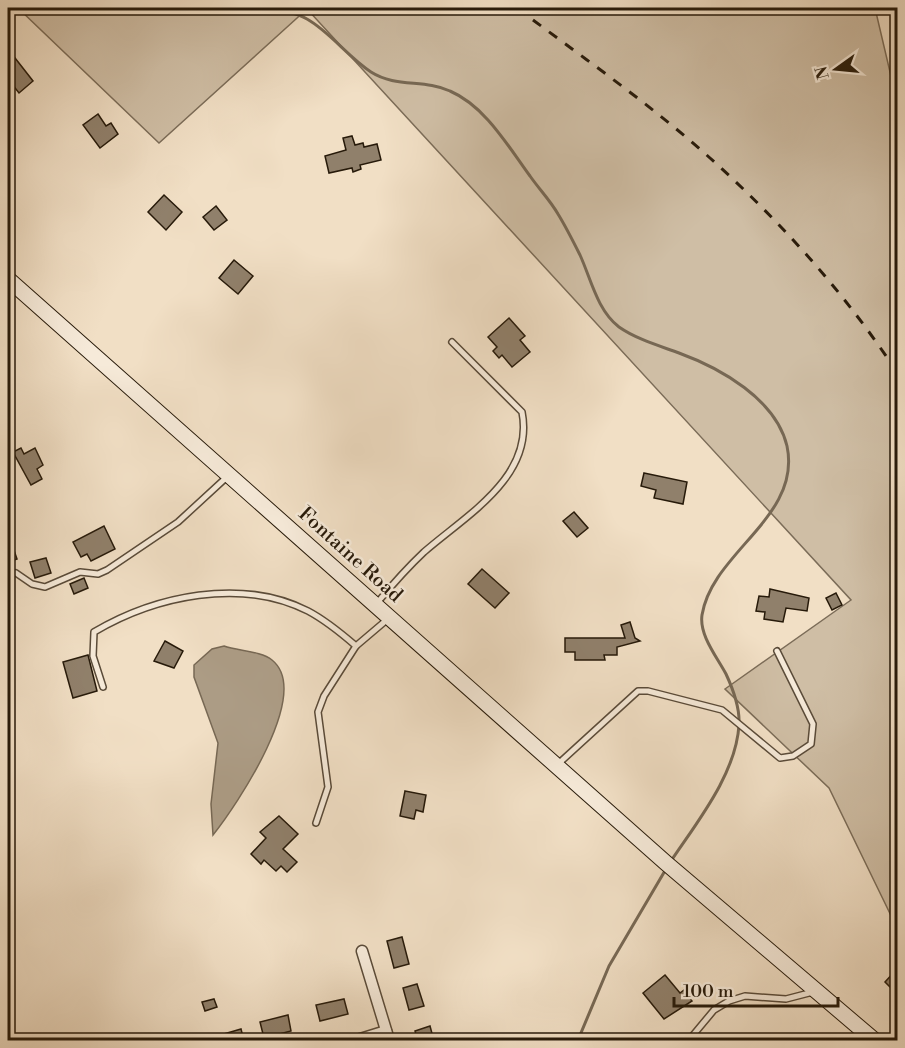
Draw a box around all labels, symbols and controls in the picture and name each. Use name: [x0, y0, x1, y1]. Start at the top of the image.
north arrow: [806, 39, 866, 99]
text: N: [811, 64, 834, 81]
street label: Fontaine Road: [293, 502, 408, 609]
scale bar: [674, 970, 838, 1008]
text: 100 m: [683, 980, 734, 1003]

